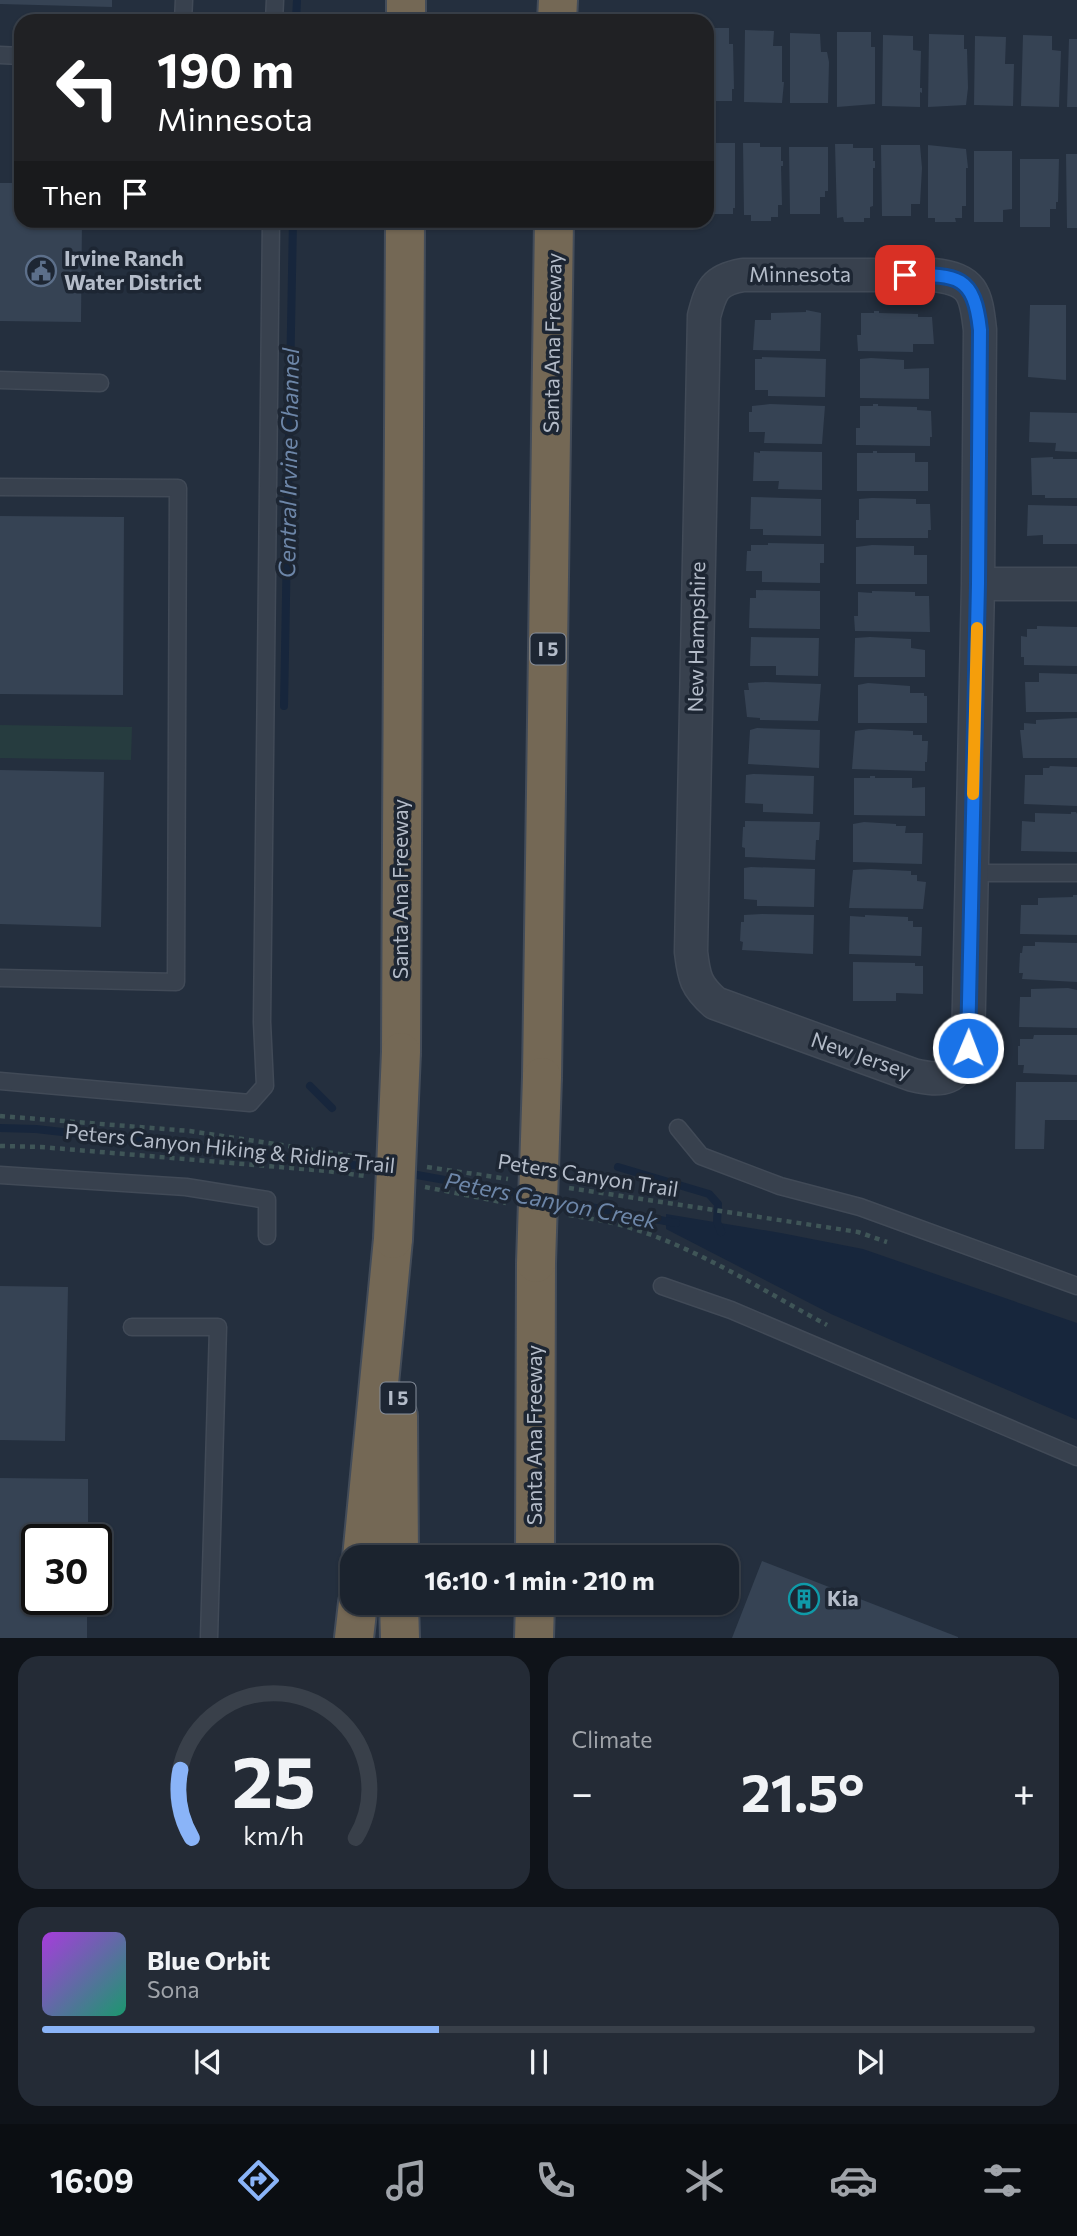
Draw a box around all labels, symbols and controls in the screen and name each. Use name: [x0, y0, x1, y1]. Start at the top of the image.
text: 190 m: [157, 38, 294, 98]
icon: left: [42, 42, 133, 133]
text: Minnesota: [157, 98, 313, 138]
icon: arrive: [116, 175, 154, 213]
text: Then: [42, 179, 102, 210]
place label: Irvine Ranch Water District: [64, 245, 202, 294]
pin: [875, 245, 935, 305]
street label: Santa Ana Freeway: [537, 252, 566, 433]
public building icon: Irvine Ranch Water District: [24, 254, 58, 288]
icon: arrive: [886, 256, 924, 294]
street label: Minnesota: [749, 261, 851, 286]
water label: Central Irvine Channel: [272, 347, 304, 578]
street label: New Hampshire: [682, 561, 709, 713]
road number: I 5: [530, 634, 566, 664]
street label: Santa Ana Freeway: [387, 799, 412, 979]
position arrow: [931, 1011, 1005, 1085]
street label: New Jersey: [808, 1026, 915, 1083]
street label: Peters Canyon Hiking & Riding Trail: [64, 1118, 397, 1177]
street label: Peters Canyon Trail: [496, 1148, 680, 1201]
water label: Peters Canyon Creek: [443, 1166, 660, 1234]
street label: Santa Ana Freeway: [521, 1345, 546, 1525]
road number: I 5: [380, 1382, 416, 1414]
speed limit sign: 30: [21, 1524, 112, 1615]
text: 16:10 · 1 min · 210 m: [424, 1564, 655, 1595]
building icon: Kia: [787, 1582, 821, 1616]
place label: Kia: [827, 1585, 859, 1610]
text: Climate: [572, 1725, 653, 1753]
text: 25: [232, 1735, 316, 1824]
text: 21.5°: [741, 1759, 865, 1823]
text: −: [572, 1768, 593, 1815]
text: +: [1013, 1768, 1035, 1815]
text: km/h: [243, 1820, 304, 1850]
text: Blue Orbit: [147, 1944, 270, 1975]
text: Sona: [147, 1975, 199, 2003]
icon: previous: [189, 2043, 227, 2081]
icon: pause: [520, 2043, 558, 2081]
icon: next: [851, 2043, 889, 2081]
icon: directions: [234, 2156, 283, 2205]
icon: music: [382, 2156, 431, 2205]
icon: phone: [531, 2156, 580, 2205]
icon: climate: [680, 2156, 729, 2205]
icon: car: [829, 2156, 878, 2205]
icon: filters: [978, 2156, 1027, 2205]
text: 16:09: [50, 2160, 134, 2200]

